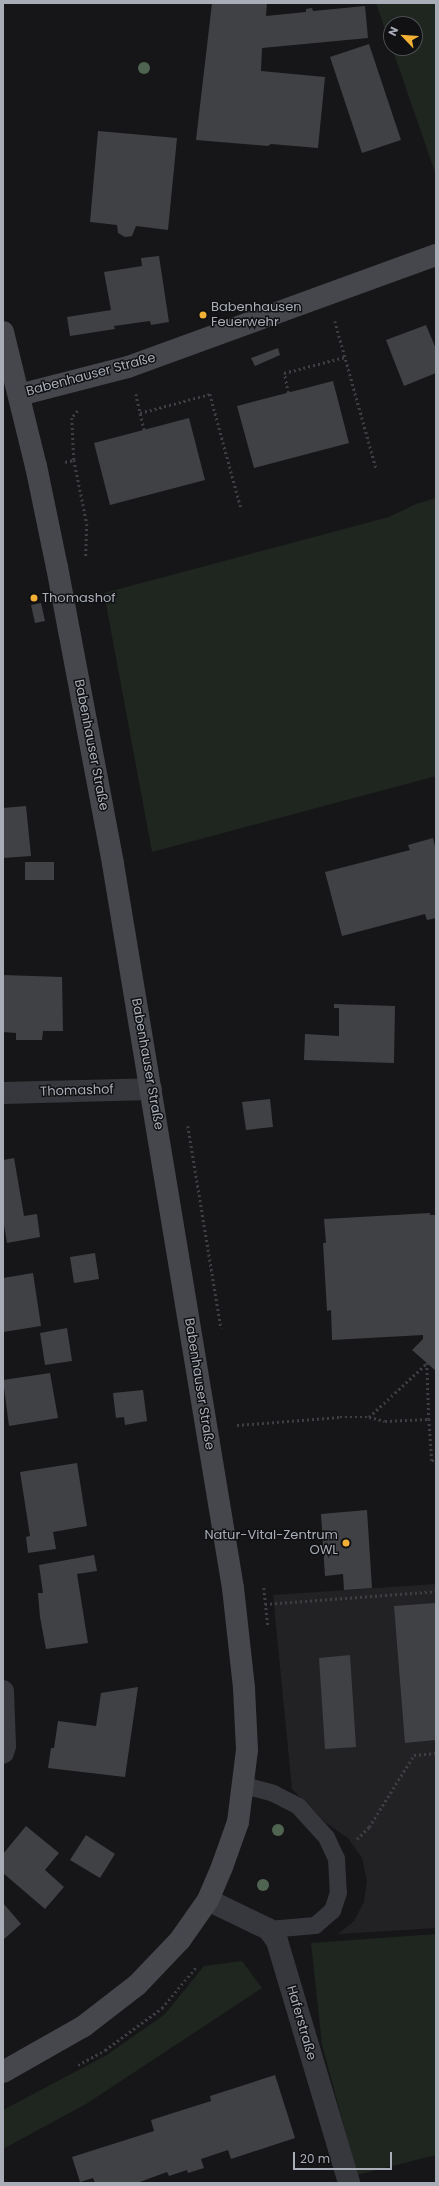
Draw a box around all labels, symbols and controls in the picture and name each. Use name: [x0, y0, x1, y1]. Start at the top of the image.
north arrow: [383, 16, 423, 56]
text: N: [384, 24, 402, 38]
place label: Babenhausen Feuerwehr: [211, 300, 302, 331]
marker: Babenhausen Feuerwehr: [198, 310, 208, 320]
street label: Babenhauser Straße: [25, 350, 157, 400]
place label: Thomashof: [42, 590, 116, 606]
marker: Thomashof: [29, 593, 39, 603]
street label: Babenhauser Straße: [71, 678, 111, 812]
street label: Babenhauser Straße: [128, 997, 166, 1131]
street label: Thomashof: [40, 1082, 114, 1100]
street label: Babenhauser Straße: [181, 1317, 217, 1451]
place label: Natur-Vital-Zentrum OWL: [204, 1528, 338, 1559]
marker: Natur-Vital-Zentrum OWL: [341, 1538, 351, 1548]
street label: Haferstraße: [283, 1984, 319, 2062]
scale bar: [295, 2144, 394, 2170]
text: 20 m: [300, 2150, 330, 2167]

